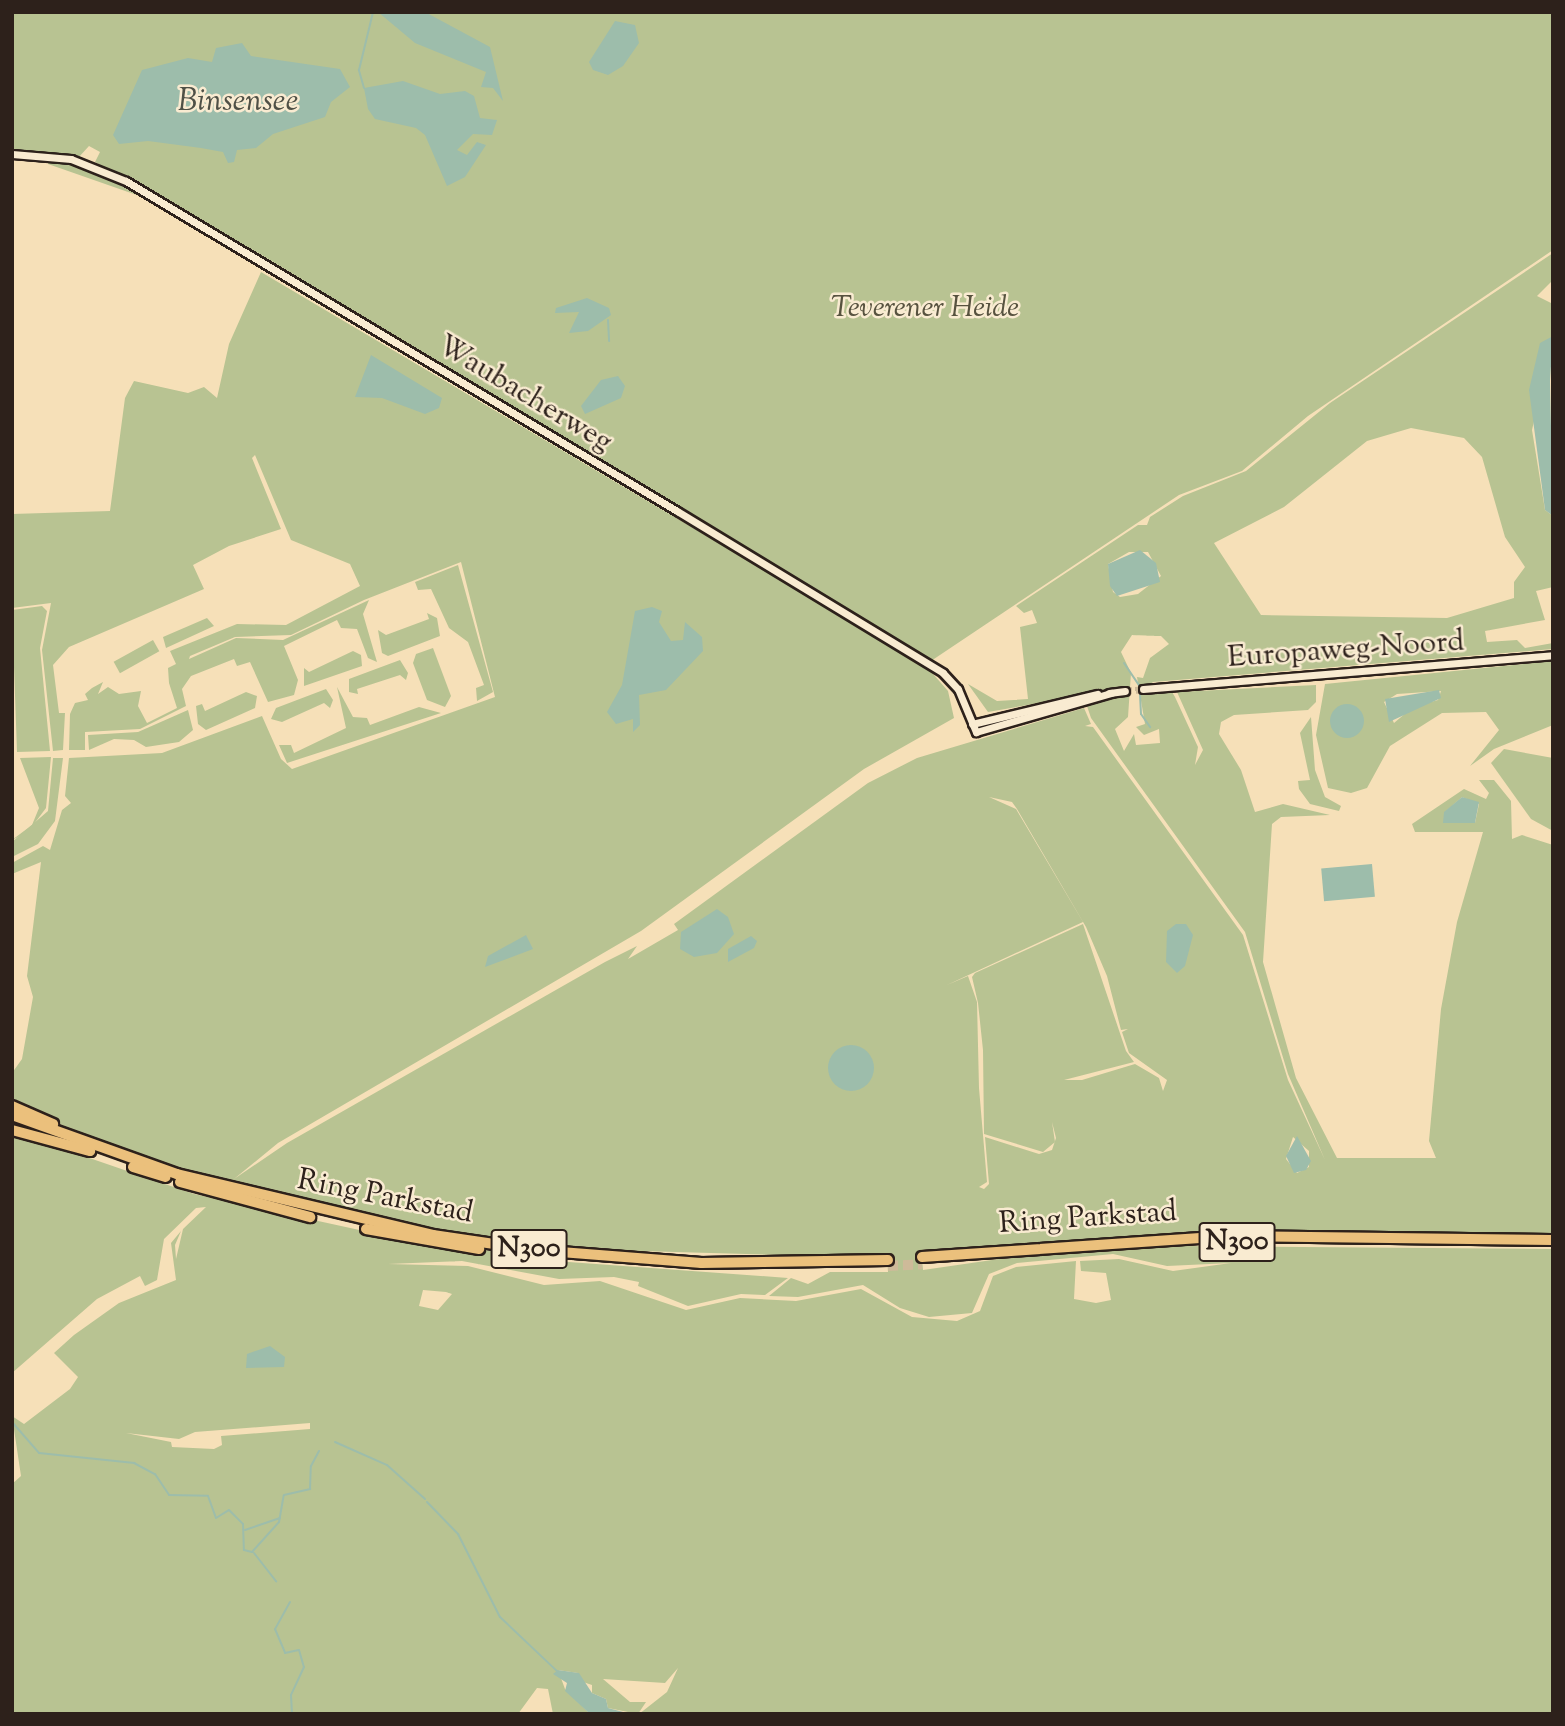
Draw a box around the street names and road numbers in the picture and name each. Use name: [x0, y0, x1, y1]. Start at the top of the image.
street label: Waubacherweg: [430, 329, 618, 461]
street label: Europaweg-Noord: [1226, 625, 1466, 677]
street label: Ring Parkstad: [294, 1163, 476, 1233]
street label: Ring Parkstad: [998, 1195, 1178, 1243]
road number: N300: [1198, 1218, 1276, 1266]
road number: N300: [490, 1224, 568, 1274]

